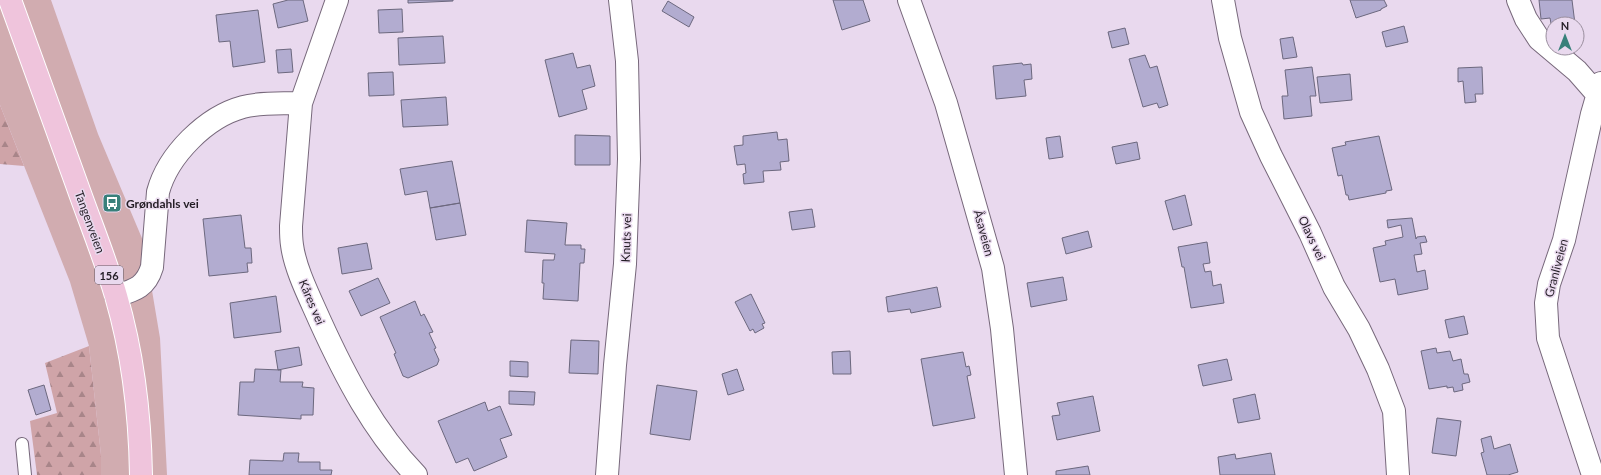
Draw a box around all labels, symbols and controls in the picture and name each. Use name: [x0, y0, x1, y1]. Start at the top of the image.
north arrow: [1545, 16, 1585, 56]
text: N: [1561, 19, 1569, 32]
street label: Tangenveien: [72, 189, 108, 255]
bus stop icon: Grøndahls vei: [101, 192, 123, 214]
place label: Grøndahls vei: [126, 196, 199, 211]
street label: Åsaveien: [971, 208, 997, 258]
street label: Knuts vei: [618, 213, 634, 263]
street label: Olavs vei: [1295, 213, 1329, 263]
street label: Granliveien: [1541, 237, 1571, 299]
road number: 156: [95, 266, 123, 284]
street label: Kåres vei: [296, 277, 328, 327]

